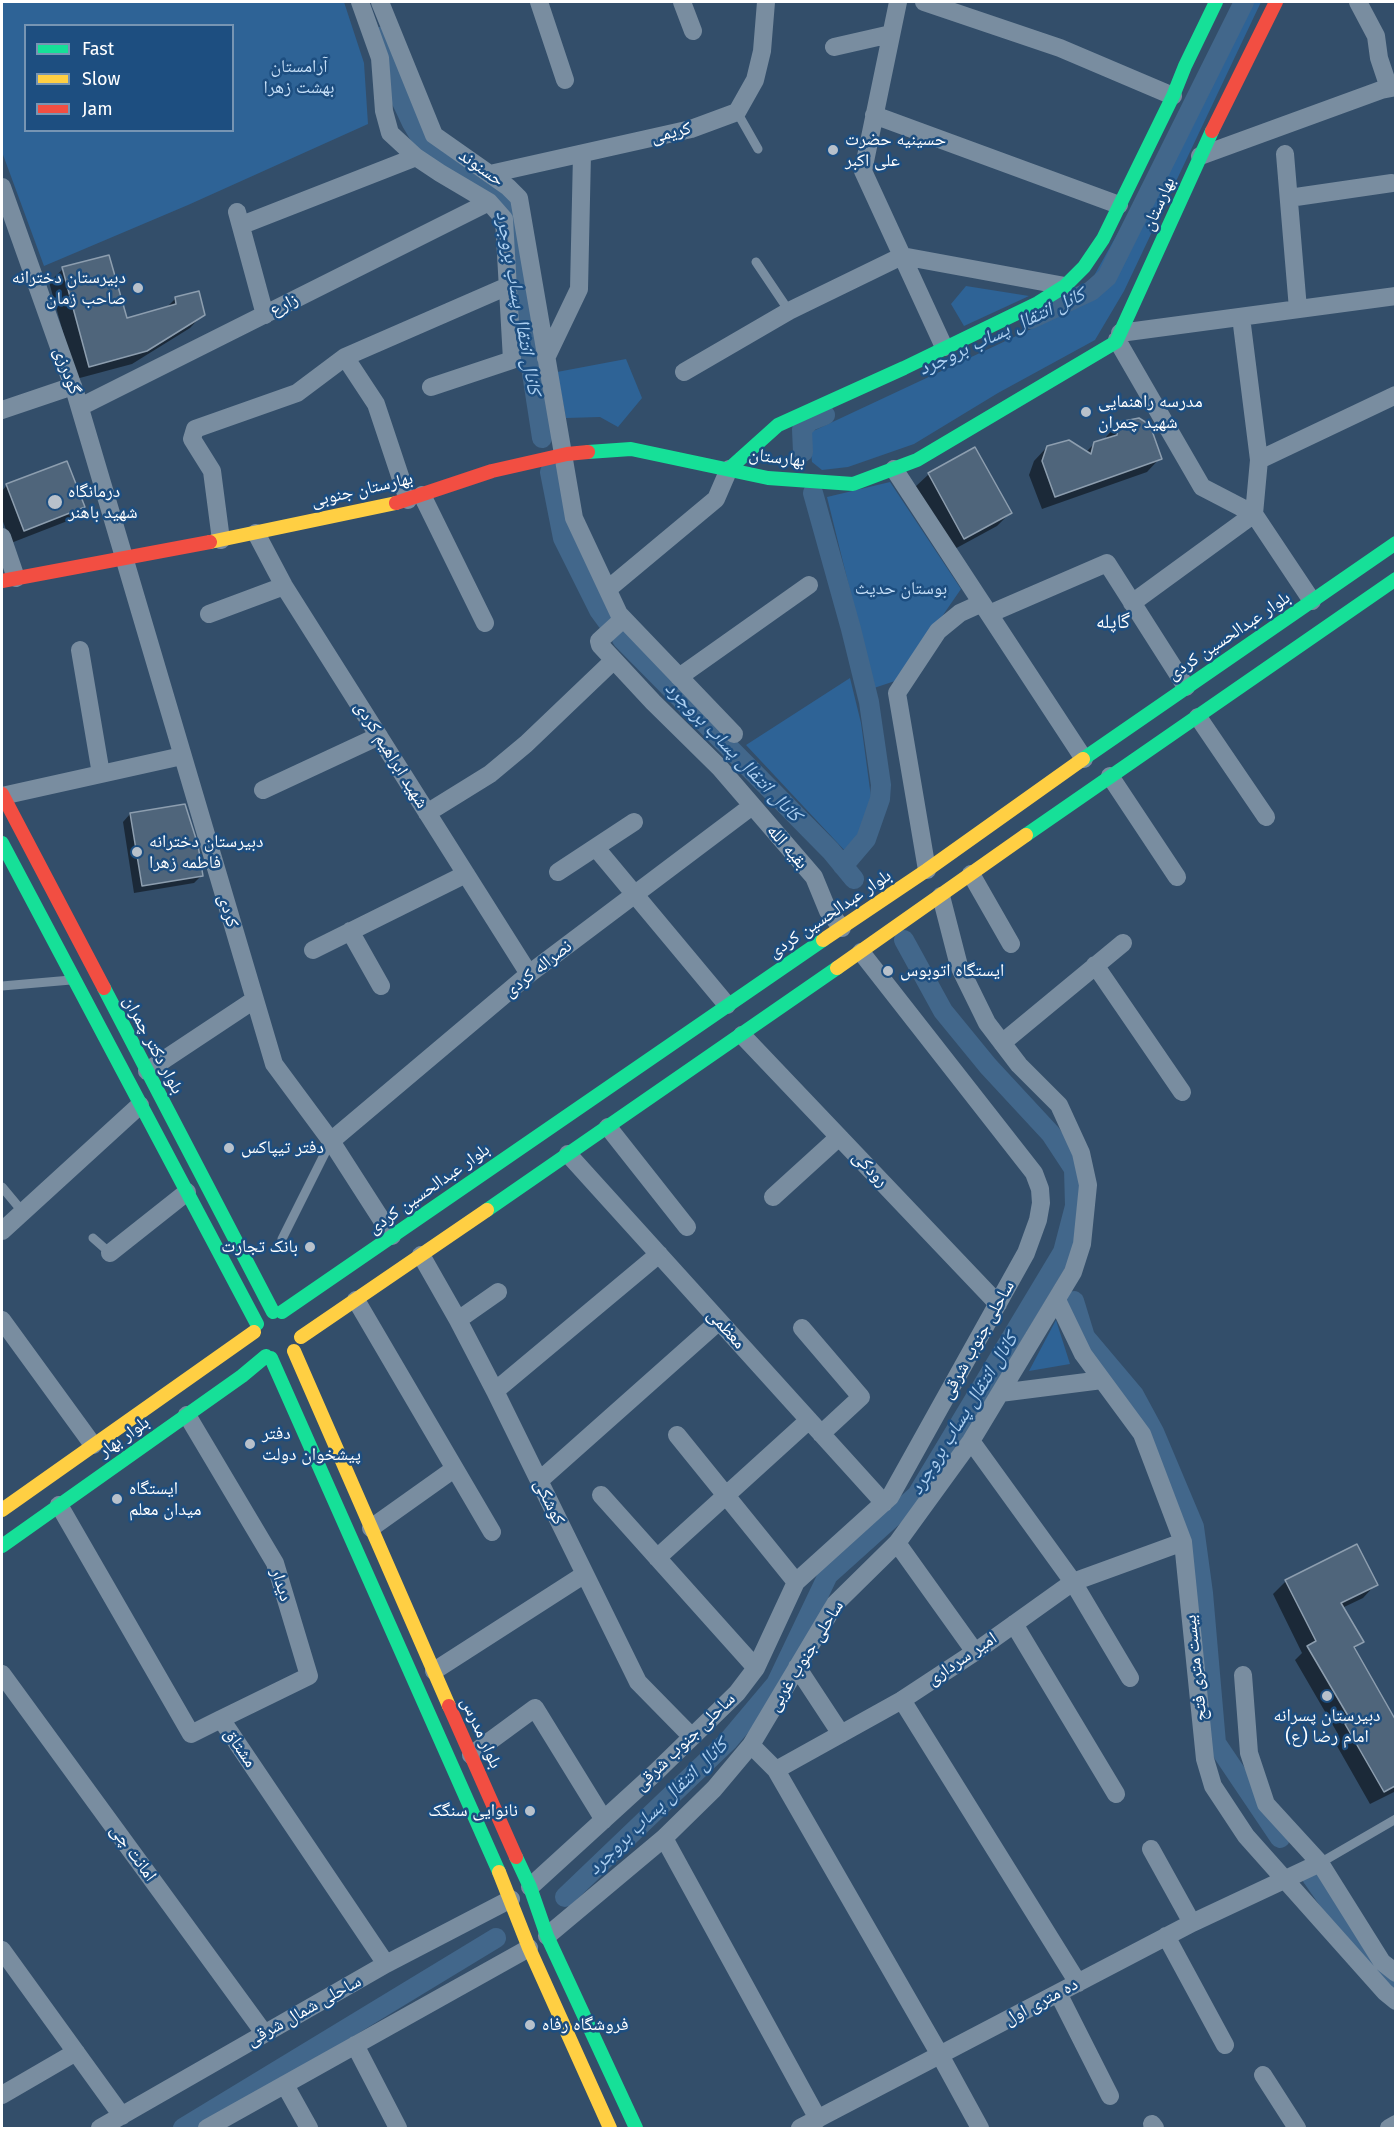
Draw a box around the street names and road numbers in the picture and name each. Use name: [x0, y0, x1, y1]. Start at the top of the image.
street label: کریمی: [649, 118, 693, 148]
street label: حسنوند: [454, 145, 508, 191]
street label: بهارستان: [1138, 174, 1180, 234]
street label: زارع: [266, 289, 302, 321]
street label: گودرزی: [49, 345, 85, 397]
street label: بهارستان: [748, 444, 806, 472]
street label: بهارستان جنوبی: [309, 468, 415, 512]
street label: بلوار عبدالحسین کردی: [1163, 587, 1295, 685]
street label: شهید ابراهیم کردی: [349, 697, 433, 813]
street label: بقیه الله: [762, 820, 812, 874]
street label: بلوار عبدالحسین کردی: [764, 865, 896, 963]
street label: کردی: [213, 892, 243, 930]
street label: نصراله کردی: [500, 936, 576, 1002]
street label: بلوار دکتر چمران: [118, 992, 188, 1098]
street label: بلوار عبدالحسین کردی: [364, 1139, 494, 1239]
street label: رودکی: [847, 1146, 893, 1192]
street label: ساحلی جنوب شرقی: [937, 1277, 1019, 1403]
street label: معظمی: [702, 1304, 750, 1354]
street label: بلوار بهار: [94, 1412, 154, 1462]
street label: کوشکی: [529, 1476, 569, 1528]
street label: دیدار: [266, 1566, 296, 1604]
street label: ساحلی جنوب غربی: [763, 1596, 849, 1716]
street label: بیست متری فتح: [1180, 1614, 1212, 1722]
street label: امیر سرداری: [923, 1628, 1001, 1690]
street label: ساحلی جنوب شرقی: [630, 1688, 740, 1796]
street label: بلوار مدرس: [456, 1694, 506, 1772]
street label: مشتاق: [219, 1724, 261, 1772]
street label: امانت چی: [105, 1820, 161, 1886]
street label: ساحلی شمال شرقی: [243, 1971, 365, 2051]
street label: ده متری اول: [1000, 1973, 1082, 2031]

